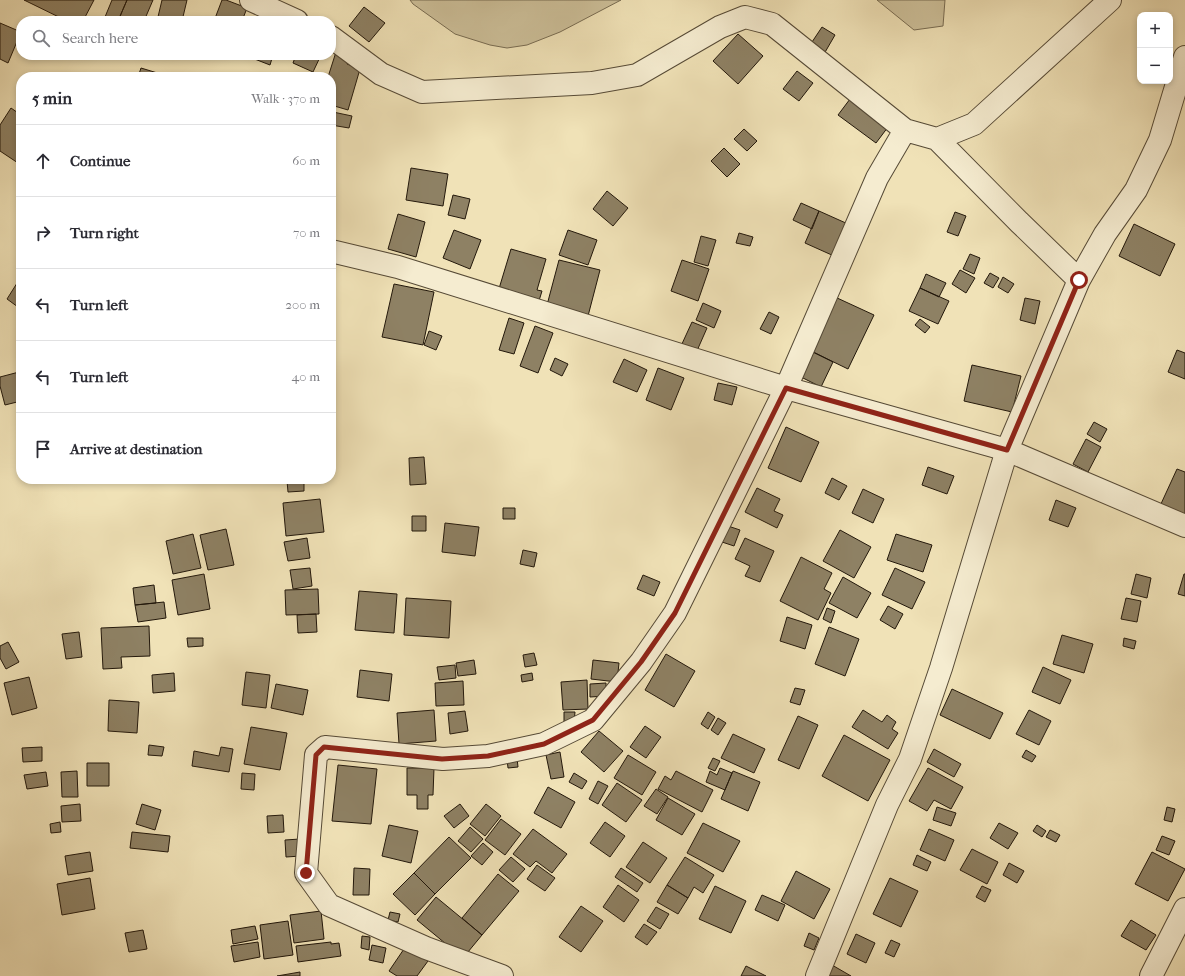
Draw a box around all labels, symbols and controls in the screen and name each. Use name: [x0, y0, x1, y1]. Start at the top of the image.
map controls: [1137, 12, 1173, 84]
button: +: [1137, 12, 1173, 48]
search box: [16, 16, 336, 60]
icon: search: [30, 27, 52, 49]
text: Search here: [62, 29, 138, 47]
button: −: [1137, 48, 1173, 84]
text: 5 min: [32, 88, 72, 108]
text: Walk · 370 m: [251, 91, 320, 106]
icon: ahead: [32, 150, 54, 172]
text: Continue: [70, 152, 130, 170]
text: 60 m: [292, 153, 320, 168]
icon: right: [32, 222, 54, 244]
text: Turn right: [70, 224, 139, 242]
text: 70 m: [293, 225, 320, 240]
route start: [1070, 271, 1088, 289]
icon: left: [32, 294, 54, 316]
text: Turn left: [70, 296, 128, 314]
text: 200 m: [285, 297, 320, 312]
icon: left: [32, 366, 54, 388]
text: Turn left: [70, 368, 128, 386]
text: 40 m: [292, 369, 320, 384]
icon: arrive: [32, 438, 54, 460]
text: Arrive at destination: [70, 440, 202, 458]
route end: [297, 864, 315, 882]

